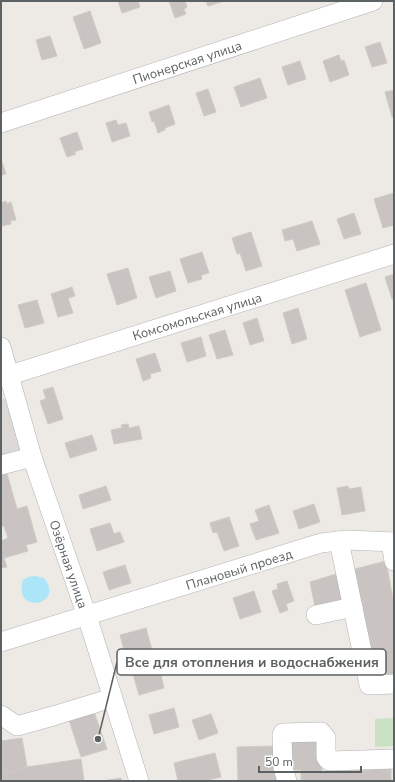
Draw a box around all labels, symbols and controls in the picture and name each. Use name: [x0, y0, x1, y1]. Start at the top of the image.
street label: Пионерская улица: [130, 37, 244, 89]
street label: Комсомольская улица: [130, 289, 264, 345]
street label: Озёрная улица: [44, 518, 92, 611]
street label: Плановый проезд: [184, 545, 295, 595]
callout: Все для отопления и водоснабжения: [117, 649, 386, 675]
text: Все для отопления и водоснабжения: [125, 653, 379, 672]
scale bar: [259, 748, 361, 774]
text: 50 m: [265, 754, 293, 770]

